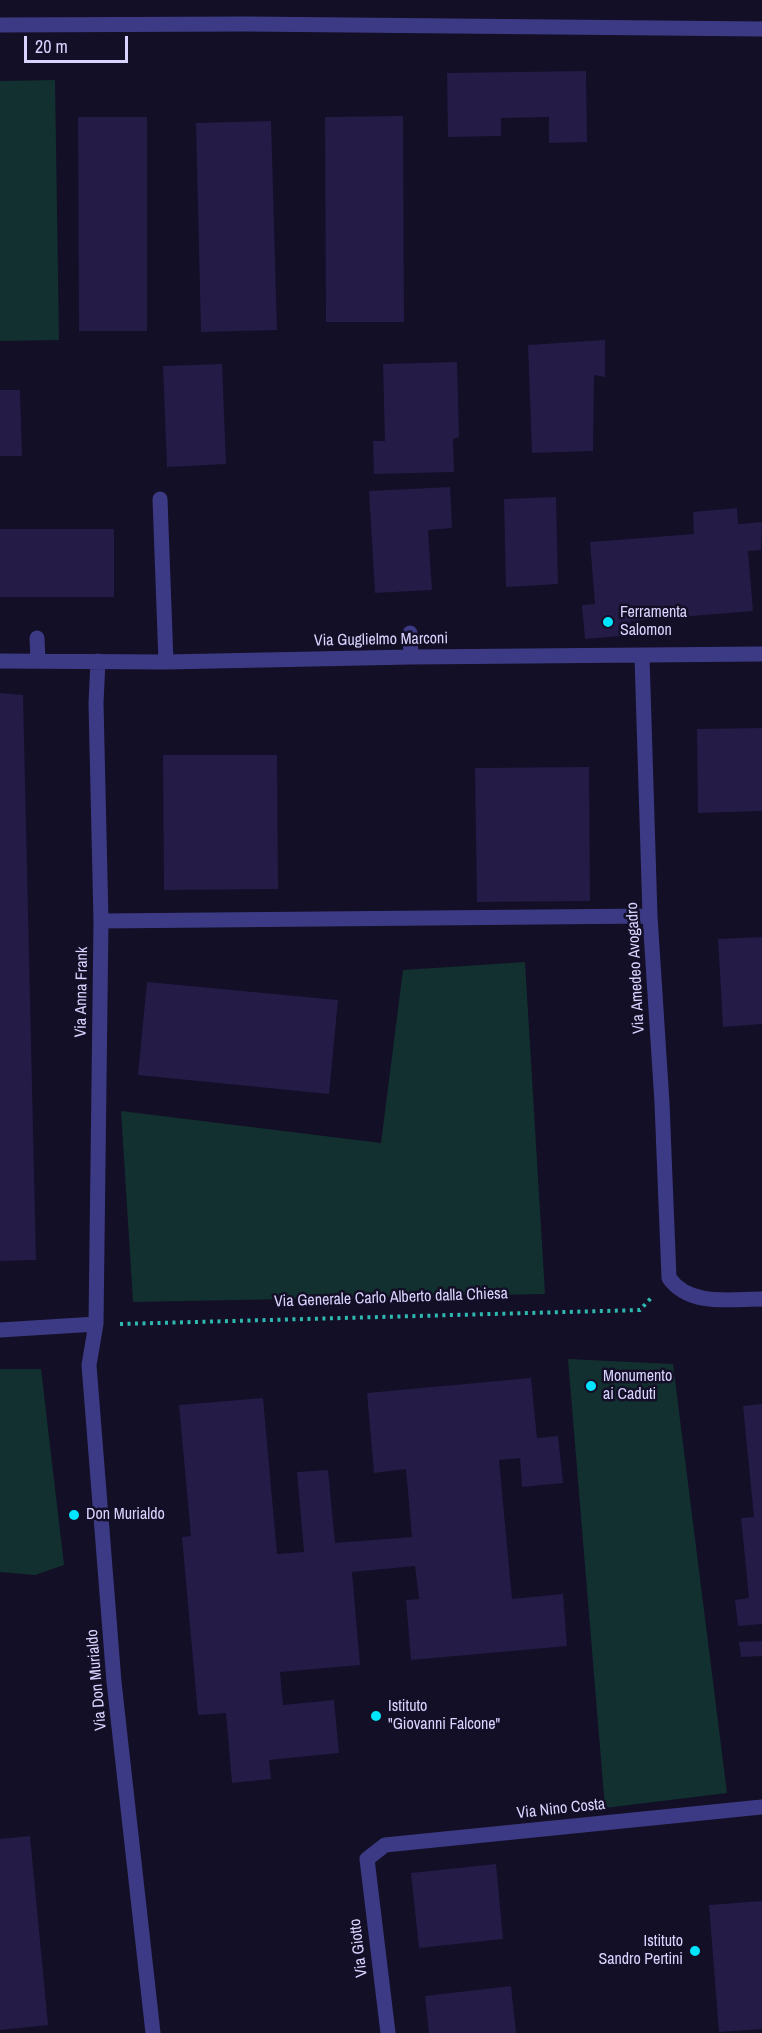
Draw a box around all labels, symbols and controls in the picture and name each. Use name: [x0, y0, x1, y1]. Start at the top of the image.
scale bar: [27, 24, 130, 62]
text: 20 m: [35, 34, 68, 59]
place label: Ferramenta Salomon: [620, 603, 687, 641]
marker: Ferramenta Salomon: [601, 615, 615, 629]
street label: Via Guglielmo Marconi: [314, 629, 448, 651]
street label: Via Amedeo Avogadro: [623, 902, 649, 1034]
street label: Via Anna Frank: [72, 946, 92, 1038]
street label: Via Generale Carlo Alberto dalla Chiesa: [274, 1284, 508, 1312]
place label: Monumento ai Caduti: [603, 1367, 672, 1405]
marker: Monumento ai Caduti: [584, 1379, 598, 1393]
place label: Don Murialdo: [86, 1505, 165, 1525]
marker: Don Murialdo: [67, 1508, 81, 1522]
street label: Via Don Murialdo: [83, 1628, 111, 1732]
place label: Istituto "Giovanni Falcone": [388, 1697, 500, 1735]
marker: Istituto "Giovanni Falcone": [369, 1709, 383, 1723]
street label: Via Nino Costa: [516, 1795, 606, 1823]
street label: Via Giotto: [346, 1918, 372, 1978]
place label: Istituto Sandro Pertini: [598, 1932, 683, 1970]
marker: Istituto Sandro Pertini: [688, 1944, 702, 1958]

